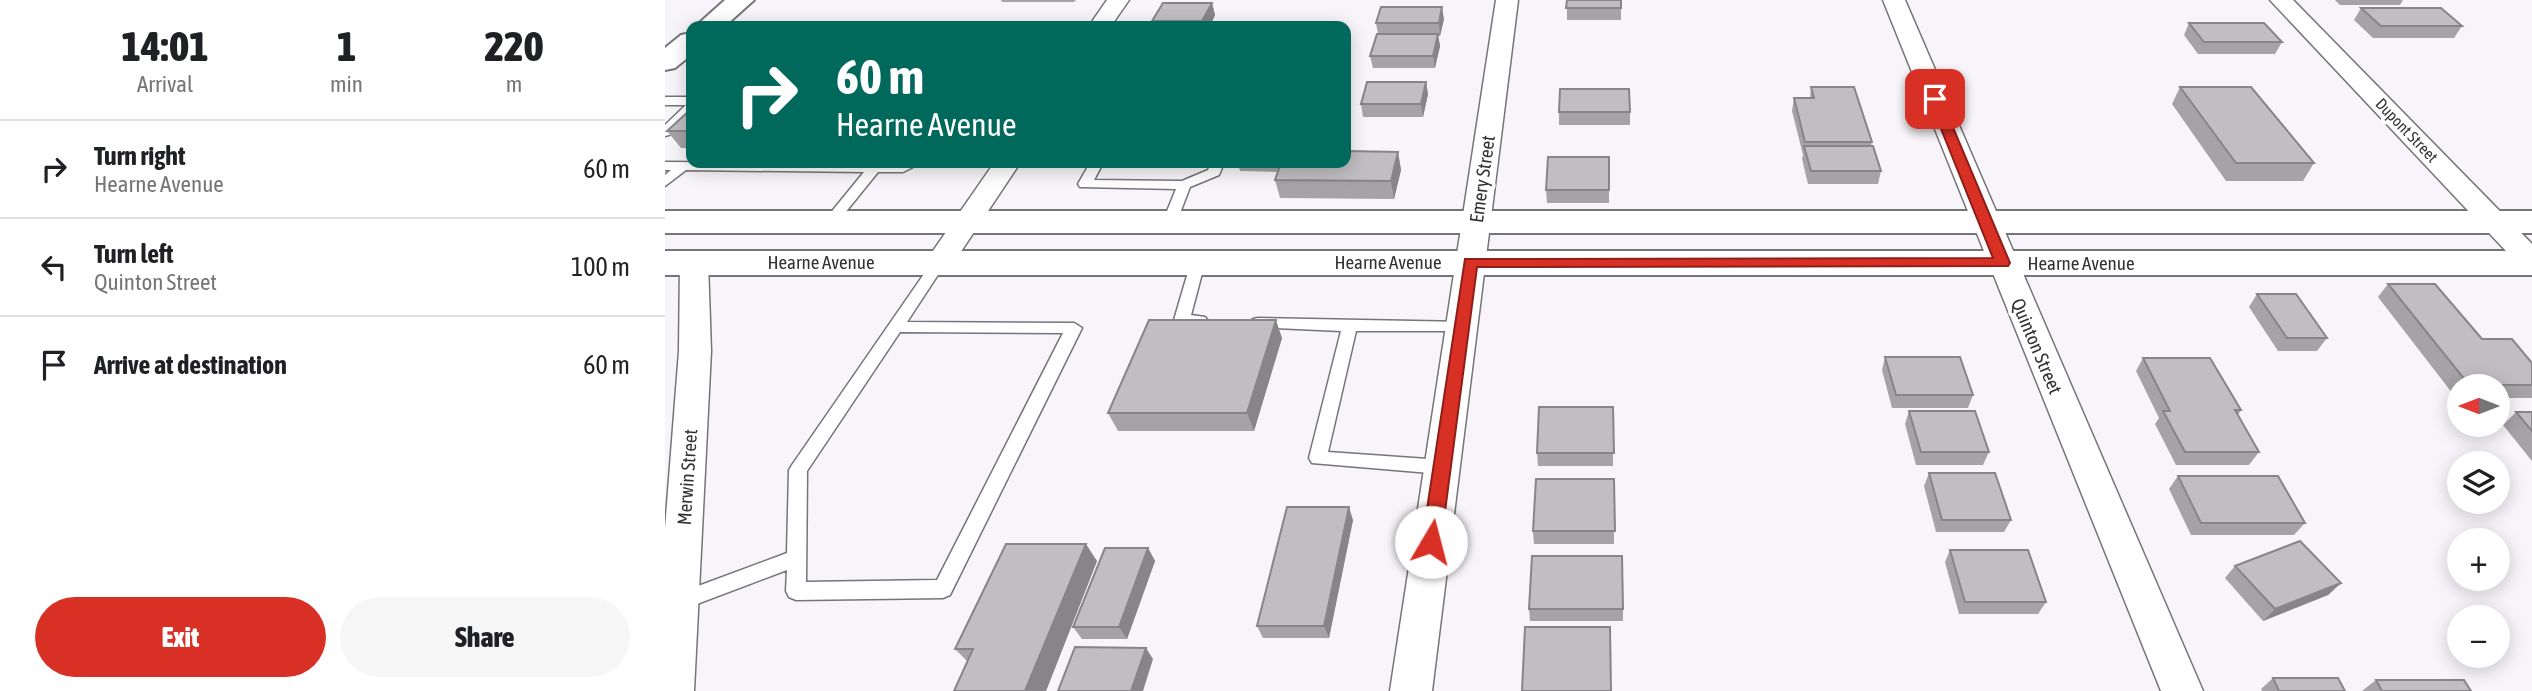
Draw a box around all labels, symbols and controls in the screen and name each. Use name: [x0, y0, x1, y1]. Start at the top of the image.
text: 14:01: [121, 22, 209, 70]
text: 1: [337, 22, 356, 70]
text: 220: [484, 22, 544, 70]
text: 60 m: [836, 48, 924, 104]
icon: right: [721, 49, 812, 140]
pin: [1905, 69, 1965, 129]
text: Arrival: [137, 71, 193, 97]
text: min: [330, 71, 363, 97]
text: m: [506, 71, 522, 97]
icon: arrive: [1916, 80, 1954, 118]
street label: Dupont Street: [2372, 94, 2442, 167]
text: Hearne Avenue: [836, 106, 1016, 143]
street label: Emery Street: [1465, 134, 1499, 224]
text: Turn right: [94, 141, 185, 171]
icon: right: [35, 150, 73, 188]
text: 60 m: [583, 154, 630, 184]
text: Hearne Avenue: [94, 171, 224, 197]
text: Turn left: [94, 239, 174, 269]
icon: left: [35, 248, 73, 286]
street label: Hearne Avenue: [767, 251, 875, 273]
street label: Hearne Avenue: [1334, 251, 1442, 273]
text: 100 m: [571, 252, 630, 282]
street label: Hearne Avenue: [2027, 252, 2135, 274]
text: Quinton Street: [94, 269, 217, 295]
street label: Quinton Street: [2007, 295, 2067, 397]
icon: arrive: [35, 346, 73, 384]
text: Arrive at destination: [94, 350, 287, 380]
text: 60 m: [583, 350, 630, 380]
north arrow: [2447, 374, 2509, 438]
map controls: [2447, 374, 2510, 668]
street label: Merwin Street: [673, 428, 701, 526]
button: layers: [2447, 451, 2510, 514]
position arrow: [1394, 505, 1468, 579]
button: +: [2447, 528, 2510, 591]
button: Exit: [35, 597, 326, 677]
button: Share: [340, 597, 630, 677]
button: −: [2447, 605, 2510, 668]

